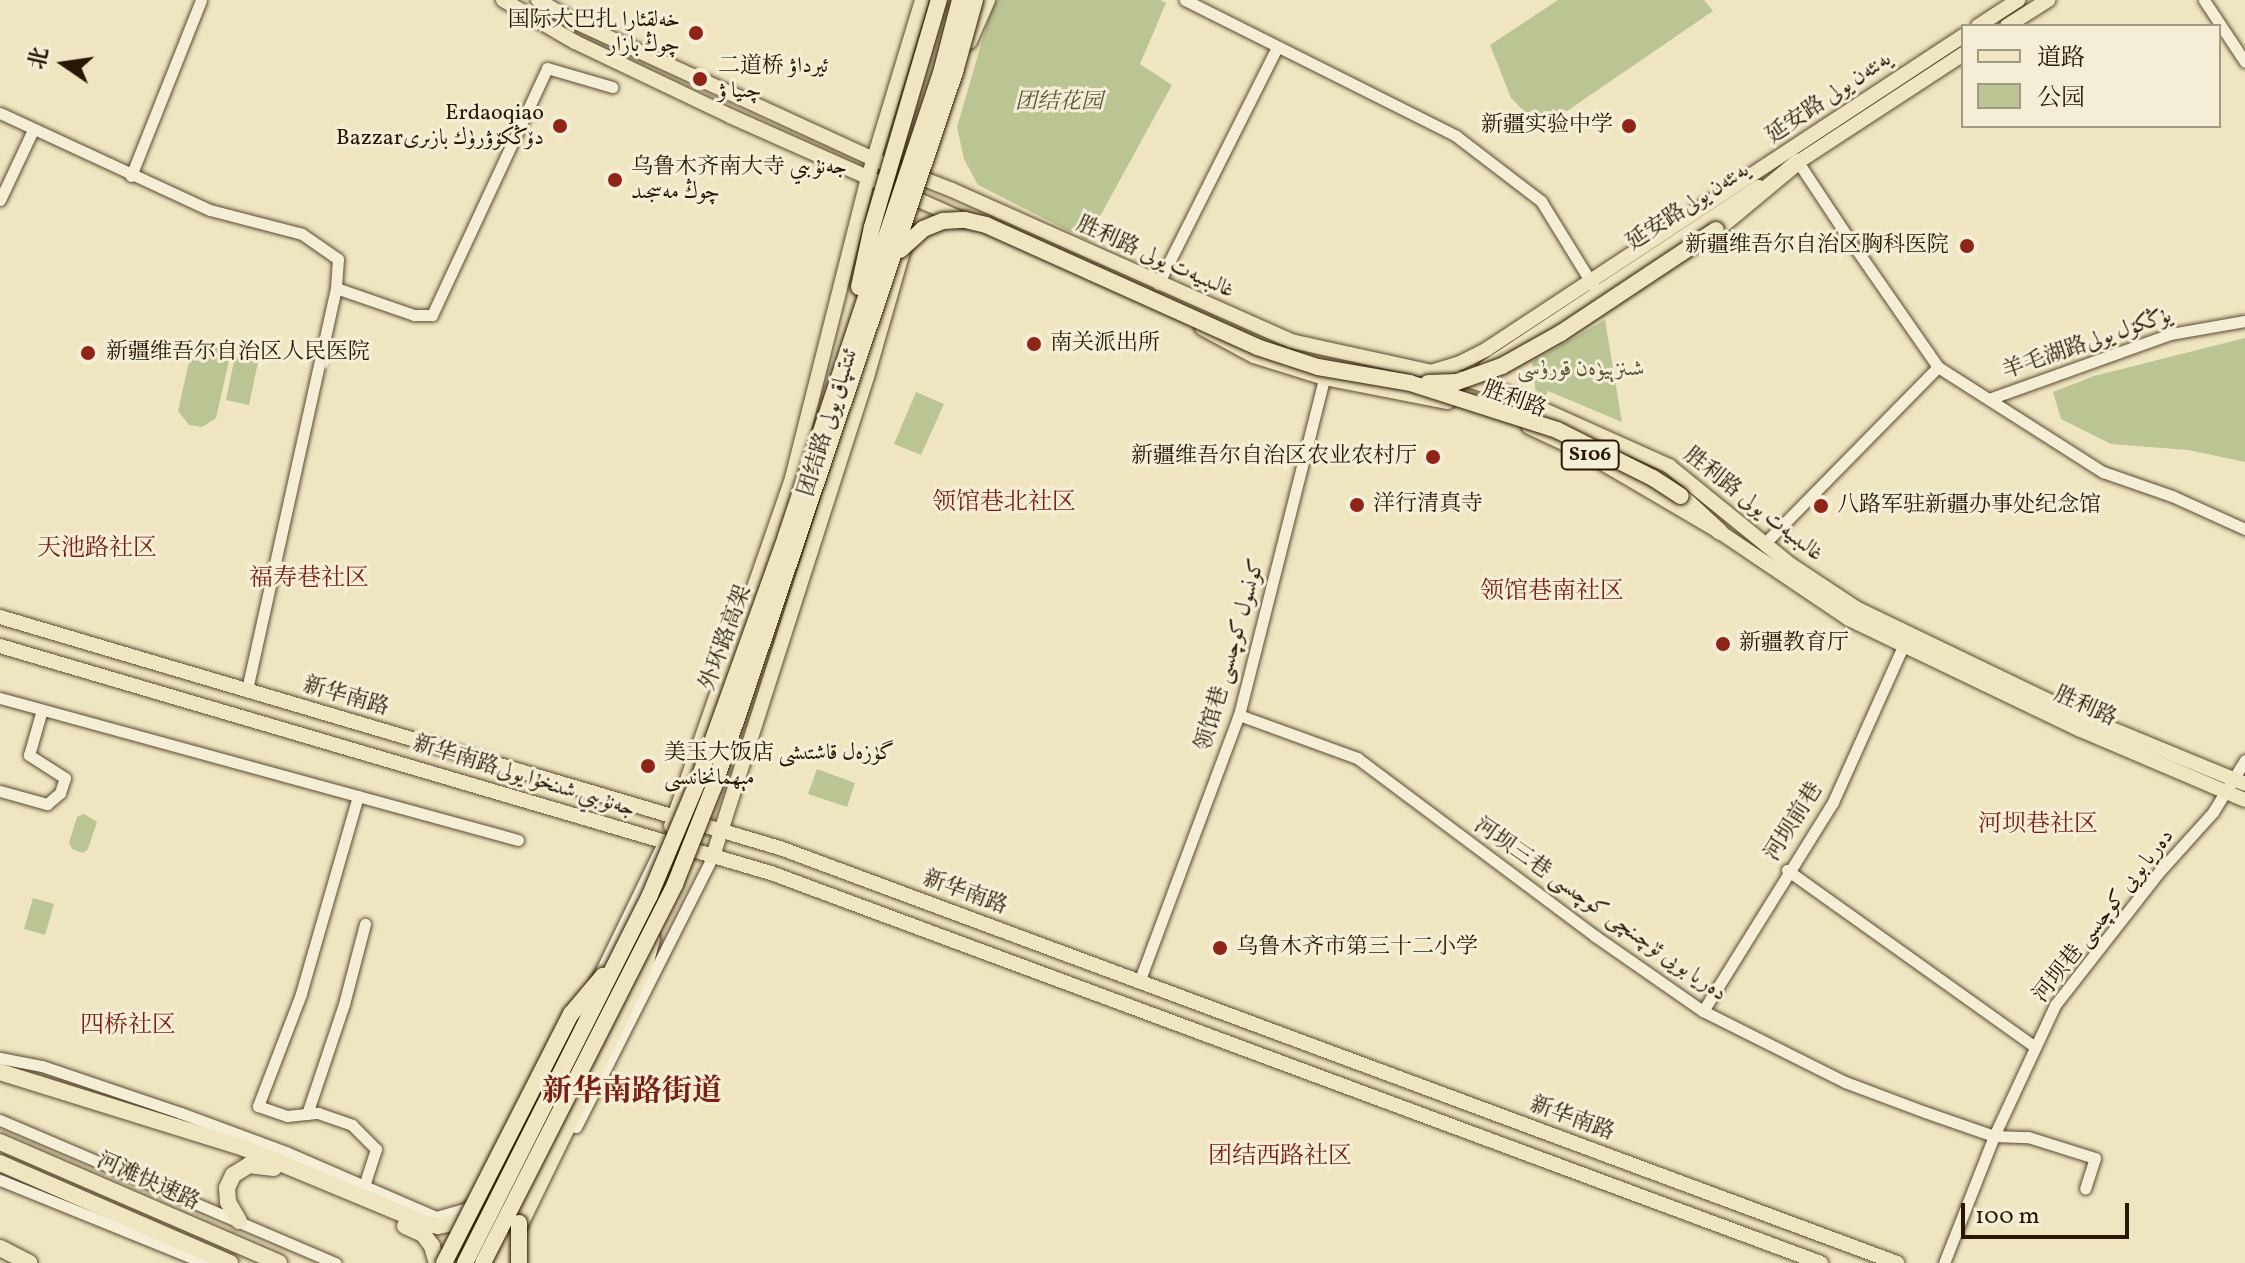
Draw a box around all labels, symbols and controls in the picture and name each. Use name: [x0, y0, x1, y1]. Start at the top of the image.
place label: 国际大巴扎 خەلقئارا چوڭ بازار: [508, 7, 680, 58]
north arrow: [24, 24, 104, 104]
marker: 国际大巴扎 خەلقئارا چوڭ بازار: [687, 24, 705, 42]
legend: [1961, 24, 2221, 128]
text: 道路: [2037, 42, 2085, 76]
text: 北: [23, 44, 58, 73]
street label: 延安路 يەنئەن يولى: [1761, 46, 1897, 150]
place label: 二道桥 ئيرداۋ چىيا ۋ: [718, 53, 828, 104]
marker: 二道桥 ئيرداۋ چىيا ۋ: [689, 68, 711, 90]
text: 公园: [2037, 82, 2085, 116]
park label: 团结花园: [1015, 90, 1103, 116]
place label: Erdaoqiao Bazzarدۆڭكۆۋرۈك بازىرى: [336, 100, 544, 152]
place label: 新疆实验中学: [1481, 113, 1613, 139]
marker: Erdaoqiao Bazzarدۆڭكۆۋرۈك بازىرى: [551, 117, 569, 135]
marker: 新疆实验中学: [1620, 117, 1638, 135]
place label: 乌鲁木齐南大寺 جەنۇبىي چوڭ مەسجىد: [631, 154, 847, 206]
street label: 延安路يەنئەن يولى: [1622, 157, 1754, 257]
marker: 乌鲁木齐南大寺 جەنۇبىي چوڭ مەسجىد: [606, 171, 624, 189]
street label: 胜利路 غالىبىيەت يولى: [1072, 211, 1238, 305]
place label: 新疆维吾尔自治区胸科医院: [1685, 233, 1949, 259]
marker: 新疆维吾尔自治区胸科医院: [1956, 235, 1978, 257]
street label: 羊毛湖路يۇڭكۆل يولى: [1999, 303, 2175, 385]
place label: 南关派出所: [1050, 331, 1160, 357]
marker: 南关派出所: [1025, 335, 1043, 353]
place label: 新疆维吾尔自治区人民医院: [106, 340, 370, 366]
marker: 新疆维吾尔自治区人民医院: [77, 342, 99, 364]
street label: 团结路 ئىتتىپاق يولى: [794, 344, 864, 500]
park label: شىنزېيۈەن قورۇسى: [1517, 357, 1645, 383]
street label: 胜利路: [1478, 376, 1550, 424]
road number: S106: [1560, 439, 1620, 471]
street label: 胜利路 غالىبىيەت يولى: [1678, 442, 1828, 568]
place label: 新疆维吾尔自治区农业农村厅: [1131, 444, 1417, 470]
marker: 新疆维吾尔自治区农业农村厅: [1424, 448, 1442, 466]
district label: 领馆巷北社区: [932, 490, 1076, 518]
place label: 洋行清真寺: [1373, 492, 1483, 518]
place label: 八路军驻新疆办事处纪念馆: [1837, 493, 2101, 519]
marker: 洋行清真寺: [1348, 496, 1366, 514]
marker: 八路军驻新疆办事处纪念馆: [1812, 497, 1830, 515]
district label: 天池路社区: [37, 536, 157, 564]
street label: 领馆巷 كونسول كوچىسى: [1191, 556, 1271, 754]
district label: 福寿巷社区: [249, 566, 369, 594]
district label: 领馆巷南社区: [1480, 579, 1624, 607]
street label: 外环路高架: [695, 582, 757, 694]
place label: 新疆教育厅: [1739, 631, 1849, 657]
marker: 新疆教育厅: [1714, 635, 1732, 653]
street label: 新华南路: [300, 672, 392, 722]
street label: 胜利路: [2049, 682, 2121, 732]
street label: 新华南路جەنۇبىي شىنخۇا يولى: [410, 731, 638, 823]
place label: 美玉大饭店 گۈزەل قاشتىشى مېھمانخانىسى: [664, 740, 894, 792]
marker: 美玉大饭店 گۈزەل قاشتىشى مېھمانخانىسى: [639, 757, 657, 775]
street label: 河坝前巷: [1759, 778, 1829, 866]
street label: 河坝三巷 دەريا بويى ئۈچىنچى كوچىسى: [1469, 812, 1731, 1008]
district label: 河坝巷社区: [1978, 812, 2098, 840]
street label: 河坝巷 دەريا بويى كوچىسى: [2028, 824, 2180, 1008]
street label: 新华南路: [919, 866, 1011, 920]
place label: 乌鲁木齐市第三十二小学: [1236, 935, 1478, 961]
marker: 乌鲁木齐市第三十二小学: [1211, 939, 1229, 957]
district label: 四桥社区: [80, 1013, 176, 1041]
district label: 新华南路街道: [542, 1074, 722, 1110]
street label: 新华南路: [1526, 1092, 1618, 1146]
district label: 团结西路社区: [1208, 1144, 1352, 1172]
street label: 河滩快速路: [92, 1148, 204, 1216]
scale bar: [1965, 1187, 2133, 1237]
text: 100 m: [1975, 1200, 2040, 1234]

